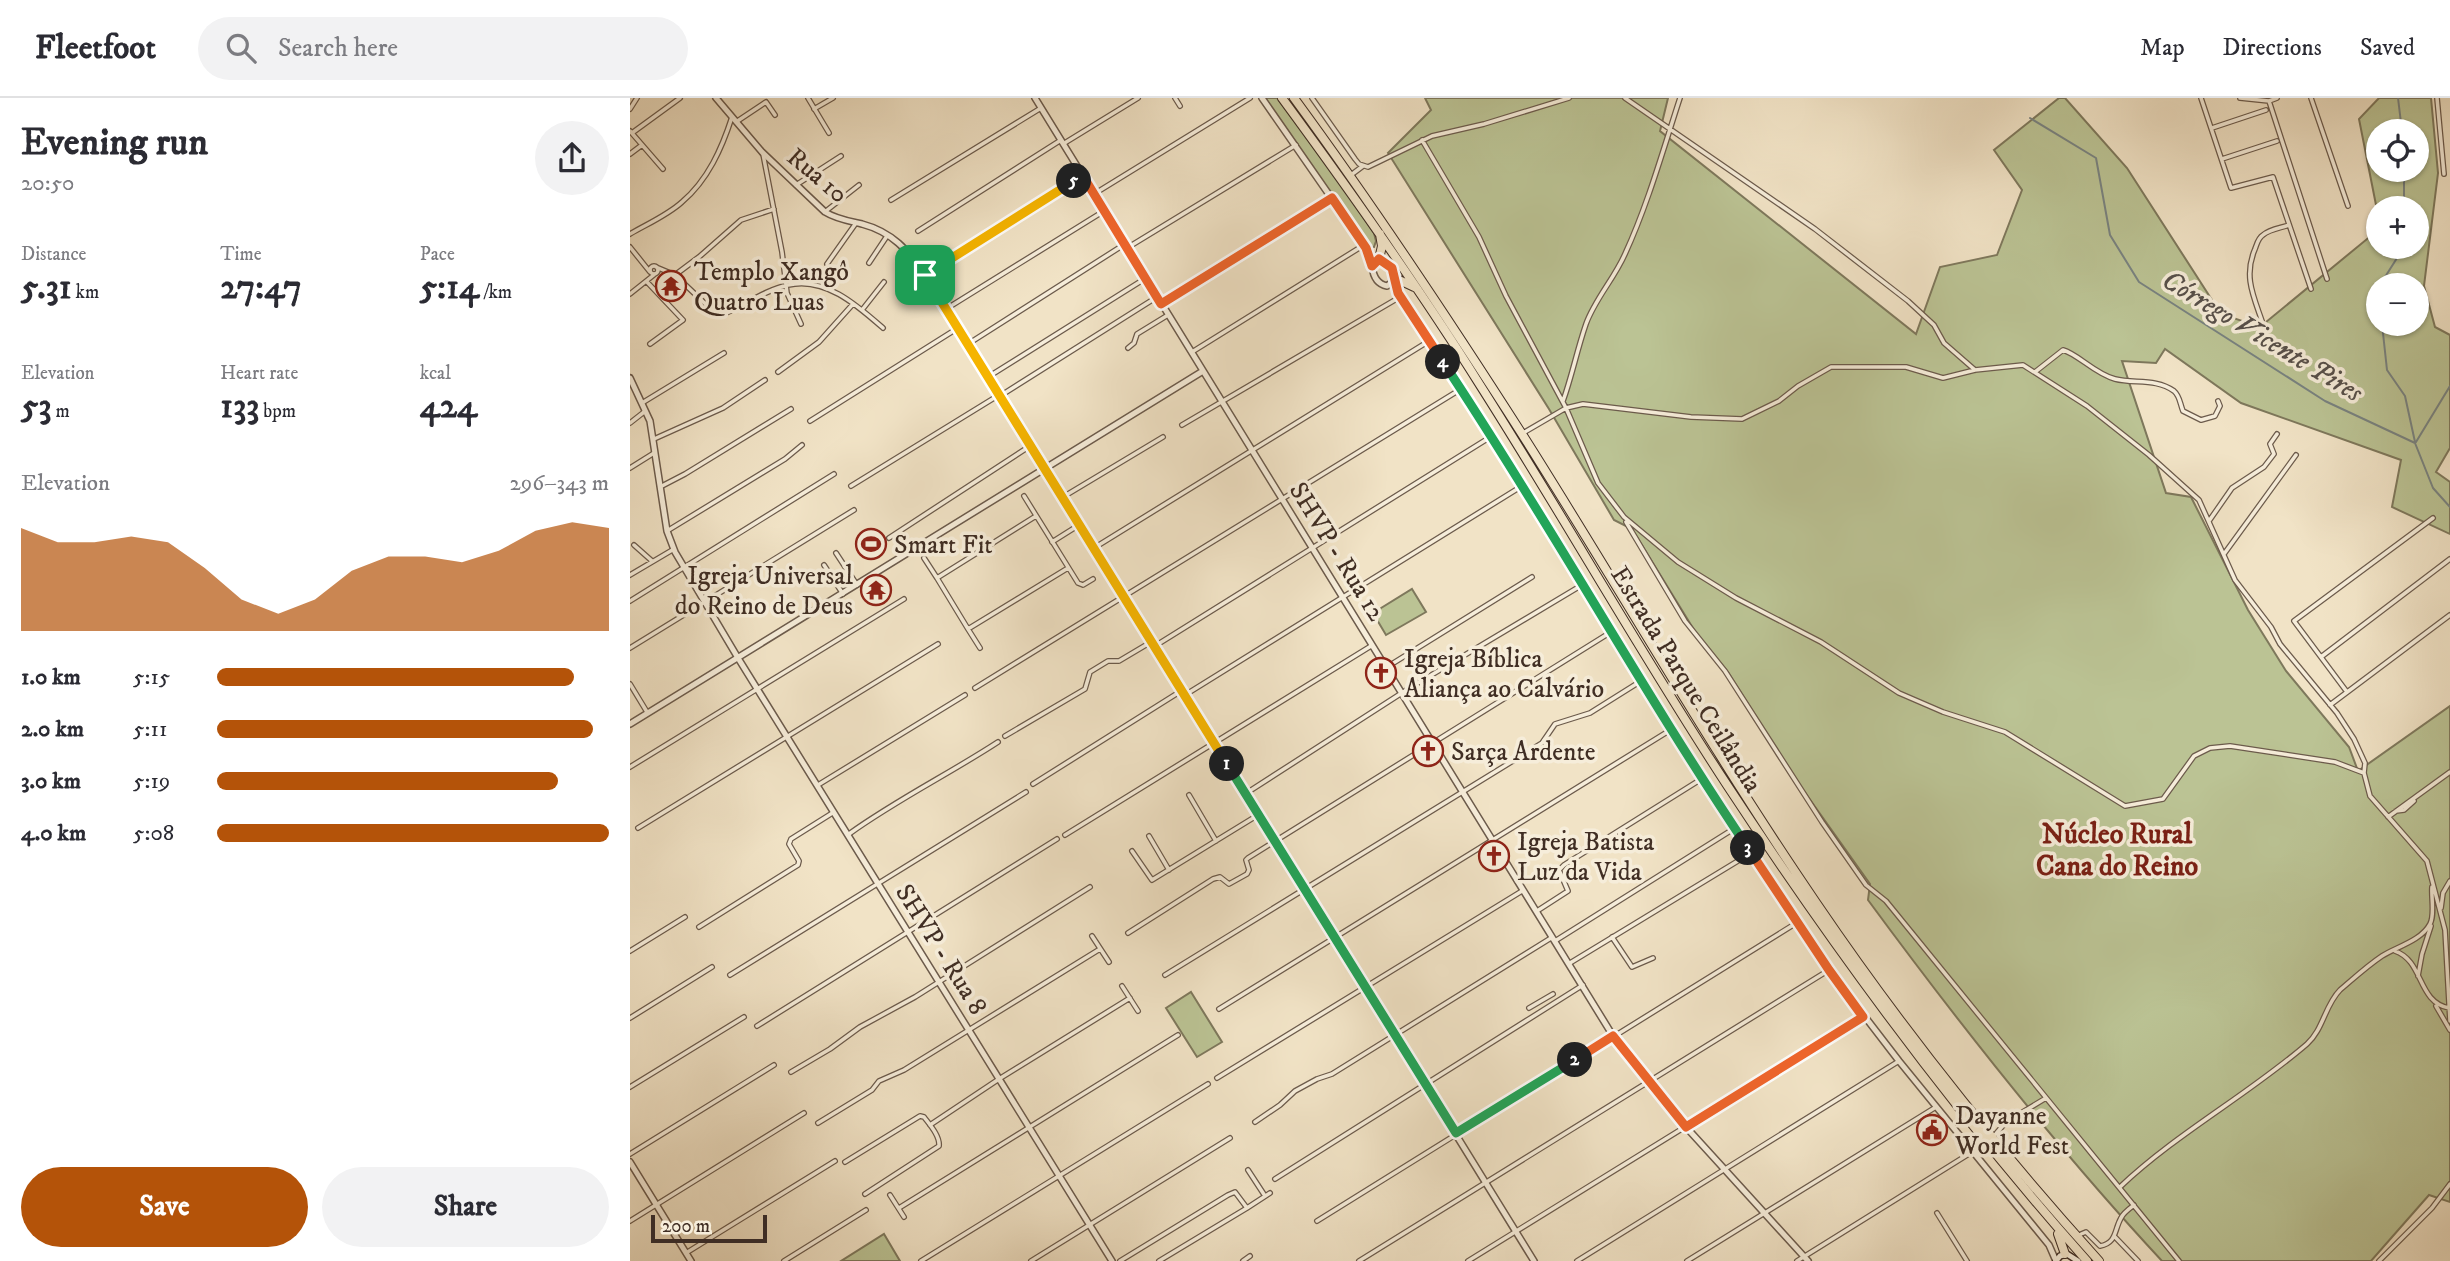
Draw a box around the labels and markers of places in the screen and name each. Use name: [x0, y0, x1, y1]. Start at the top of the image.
pin: 5: [1056, 164, 1092, 198]
pin: [895, 245, 955, 305]
place label: Templo Xangô Quatro Luas: [694, 256, 849, 319]
temple icon: Templo Xangô Quatro Luas: [654, 269, 688, 303]
pin: 4: [1426, 344, 1460, 380]
sports icon: Smart Fit: [854, 527, 888, 561]
place label: Smart Fit: [894, 529, 993, 562]
place label: Igreja Universal do Reino de Deus: [675, 560, 853, 623]
temple icon: Igreja Universal do Reino de Deus: [859, 573, 893, 607]
place label: Igreja Bíblica Aliança ao Calvário: [1404, 643, 1604, 706]
church icon: Igreja Bíblica Aliança ao Calvário: [1364, 656, 1398, 690]
church icon: Sarça Ardente: [1411, 734, 1445, 768]
place label: Sarça Ardente: [1451, 736, 1596, 769]
pin: 1: [1210, 746, 1244, 782]
place label: Igreja Batista Luz da Vida: [1517, 826, 1654, 889]
pin: 3: [1730, 830, 1766, 866]
church icon: Igreja Batista Luz da Vida: [1477, 839, 1511, 873]
pin: 2: [1558, 1042, 1592, 1077]
place label: Dayanne World Fest: [1954, 1100, 2069, 1163]
public building icon: Dayanne World Fest: [1915, 1113, 1949, 1147]

